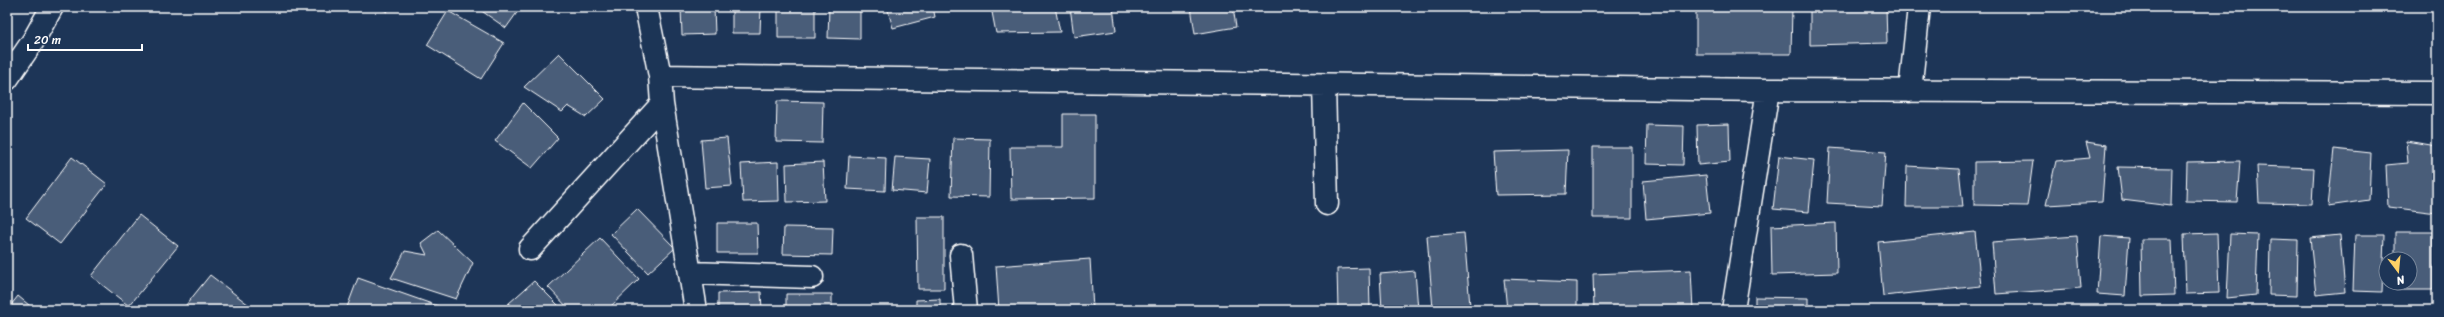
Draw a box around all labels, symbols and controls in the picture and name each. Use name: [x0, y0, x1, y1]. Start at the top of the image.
scale bar: [28, 26, 142, 52]
text: 20 m: [34, 29, 61, 51]
north arrow: [2378, 251, 2418, 291]
text: N: [2394, 270, 2408, 290]

